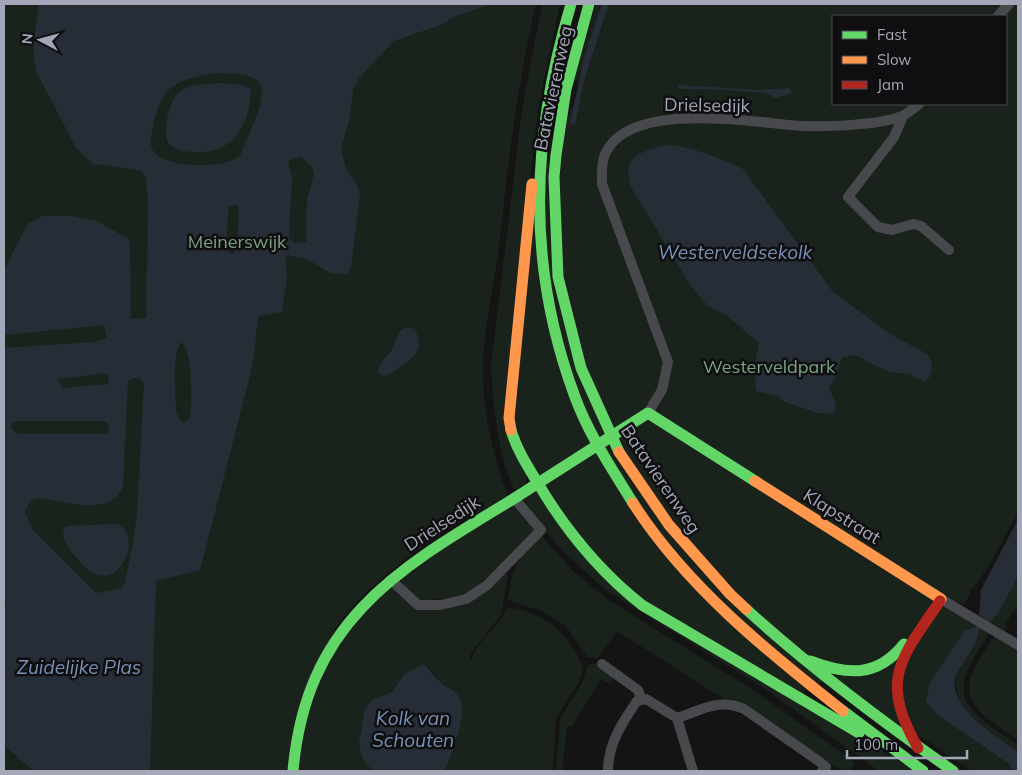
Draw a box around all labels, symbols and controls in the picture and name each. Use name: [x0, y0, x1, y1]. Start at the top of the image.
north arrow: [15, 15, 65, 65]
legend: [832, 15, 1007, 105]
street label: Batavierenweg: [529, 24, 577, 152]
text: Fast: [877, 25, 907, 44]
text: N: [18, 32, 37, 45]
text: Slow: [877, 50, 911, 69]
text: Jam: [877, 75, 904, 94]
street label: Drielsedijk: [664, 93, 751, 117]
park label: Meinerswijk: [188, 230, 287, 253]
water label: Westerveldsekolk: [658, 240, 814, 264]
park label: Westerveldpark: [703, 355, 836, 378]
street label: Batavierenweg: [616, 420, 706, 538]
street label: Klapstraat: [799, 483, 885, 549]
street label: Drielsedijk: [400, 490, 485, 556]
water label: Zuidelijke Plas: [17, 655, 141, 679]
water label: Kolk van Schouten: [372, 706, 454, 752]
scale bar: [847, 728, 967, 760]
text: 100 m: [854, 735, 898, 754]

